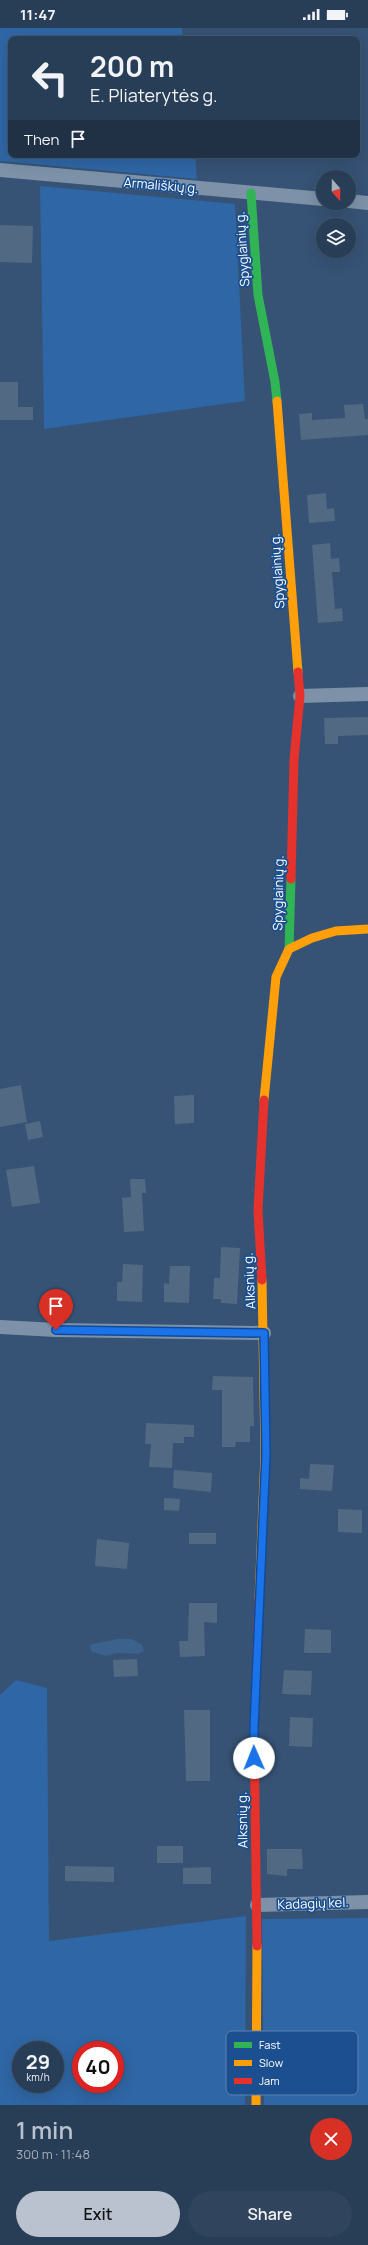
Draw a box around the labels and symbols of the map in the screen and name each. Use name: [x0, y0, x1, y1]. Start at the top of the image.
north arrow: [316, 170, 356, 210]
street label: Armališkių g.: [123, 173, 199, 197]
street label: Spyglainių g.: [230, 211, 254, 287]
street label: Spyglainių g.: [265, 533, 289, 609]
street label: Spyglainių g.: [268, 855, 288, 931]
street label: Alksnių g.: [239, 1252, 259, 1310]
pin: [39, 1289, 73, 1330]
position arrow: [233, 1737, 275, 1779]
street label: Alksnių g.: [233, 1792, 251, 1848]
street label: Kadagių kel.: [277, 1893, 349, 1913]
legend: [226, 2031, 358, 2095]
text: Fast: [259, 2037, 281, 2052]
speed limit sign: 40: [72, 2041, 124, 2093]
text: Slow: [259, 2055, 284, 2070]
text: Jam: [259, 2073, 280, 2088]

